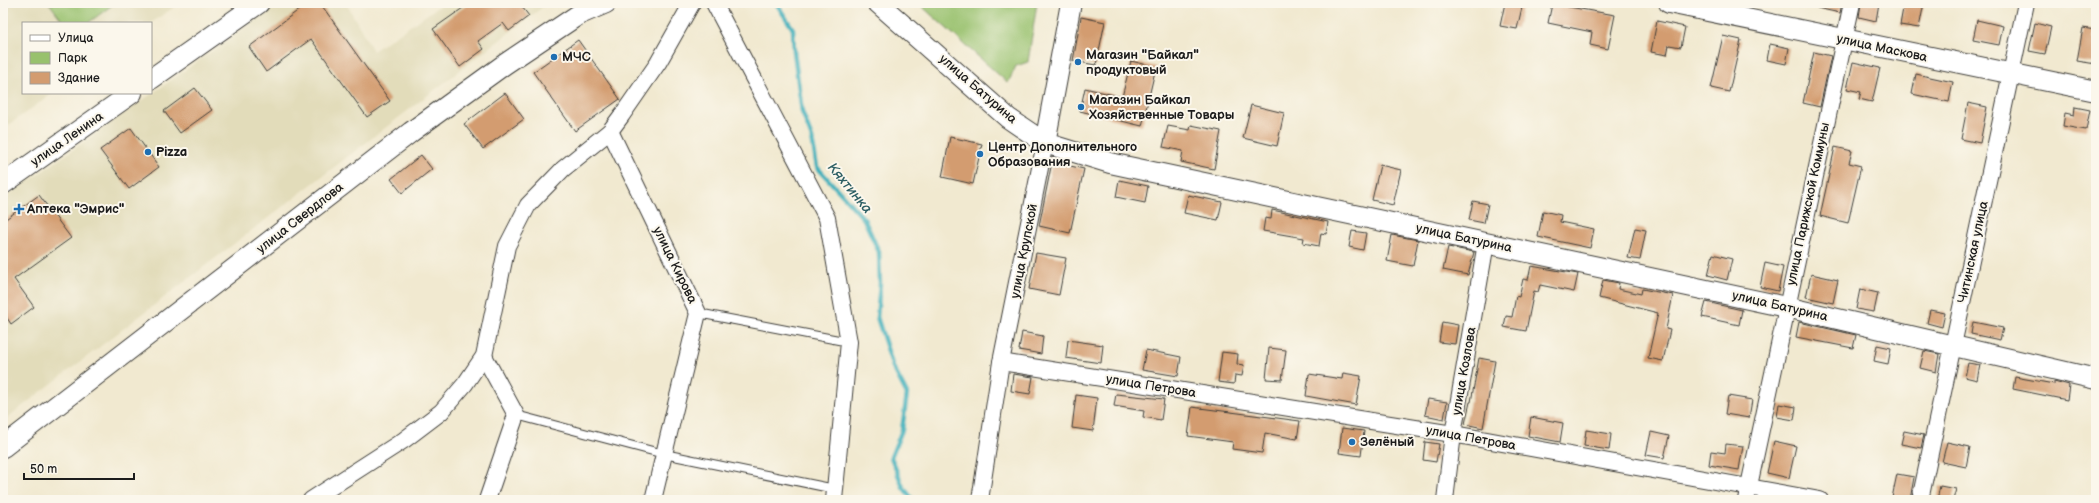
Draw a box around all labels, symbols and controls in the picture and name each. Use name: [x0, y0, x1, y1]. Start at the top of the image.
legend: [22, 22, 152, 94]
text: Улица: [58, 31, 94, 46]
street label: улица Маскова: [1835, 31, 1929, 65]
place label: Магазин "Байкал" продуктовый: [1086, 47, 1199, 78]
place label: МЧС: [562, 49, 591, 65]
text: Парк: [58, 51, 88, 66]
street label: улица Батурина: [936, 51, 1020, 127]
marker: МЧС: [549, 52, 559, 62]
marker: Магазин "Байкал" продуктовый: [1073, 57, 1083, 67]
text: Здание: [58, 71, 100, 86]
place label: Магазин Байкал Хозяйственные Товары: [1088, 92, 1234, 123]
marker: Магазин Байкал Хозяйственные Товары: [1076, 102, 1086, 112]
street label: улица Ленина: [28, 108, 107, 170]
street label: улица Парижской Коммуны: [1783, 121, 1833, 287]
place label: Центр Дополнительного Образования: [988, 139, 1137, 170]
place label: Pizza: [156, 144, 187, 160]
marker: Pizza: [143, 147, 153, 157]
marker: Центр Дополнительного Образования: [975, 149, 985, 159]
water label: Кяхтинка: [824, 159, 876, 217]
street label: улица Свердлова: [253, 179, 347, 257]
street label: Читинская улица: [1954, 199, 1992, 305]
place label: Аптека "Эмрис": [26, 201, 125, 217]
street label: улица Крупской: [1007, 202, 1041, 300]
marker: Аптека "Эмрис": [14, 204, 24, 214]
street label: улица Батурина: [1414, 220, 1514, 256]
street label: улица Кирова: [649, 224, 701, 306]
street label: улица Батурина: [1731, 287, 1830, 325]
street label: улица Козлова: [1448, 325, 1480, 416]
street label: улица Петрова: [1105, 371, 1198, 401]
street label: улица Петрова: [1425, 422, 1518, 454]
place label: Зелёный: [1360, 434, 1414, 450]
marker: Зелёный: [1347, 437, 1357, 447]
scale bar: [24, 455, 134, 481]
text: 50 m: [30, 462, 57, 477]

